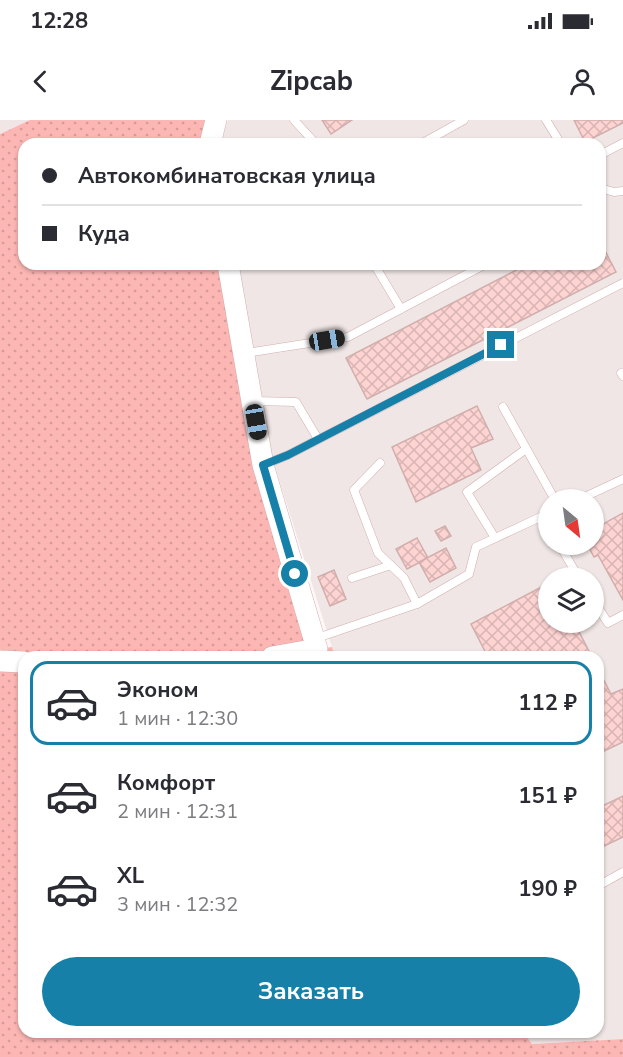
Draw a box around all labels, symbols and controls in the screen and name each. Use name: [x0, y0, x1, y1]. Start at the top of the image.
text: 12:28: [30, 6, 88, 36]
text: Zipcab: [270, 63, 353, 100]
icon: back: [24, 65, 57, 98]
icon: person: [566, 65, 599, 98]
text: Автокомбинатовская улица: [78, 161, 376, 191]
text: Куда: [78, 219, 130, 249]
car: [308, 328, 346, 352]
route end: [487, 331, 514, 358]
car: [244, 403, 268, 441]
north arrow: [538, 489, 604, 555]
map controls: [538, 489, 604, 633]
route start: [281, 560, 308, 587]
button: layers: [538, 567, 604, 633]
text: Эконом: [117, 675, 199, 705]
icon: car: [45, 676, 99, 730]
text: 112 ₽: [518, 688, 577, 718]
text: 1 мин · 12:30: [117, 705, 238, 732]
text: Комфорт: [117, 768, 215, 798]
icon: car: [45, 769, 99, 823]
text: 151 ₽: [518, 781, 577, 811]
text: 2 мин · 12:31: [117, 798, 238, 825]
text: XL: [117, 861, 144, 891]
icon: car: [45, 862, 99, 916]
text: 190 ₽: [518, 874, 577, 904]
text: 3 мин · 12:32: [117, 891, 238, 918]
button: Заказать: [42, 957, 580, 1026]

